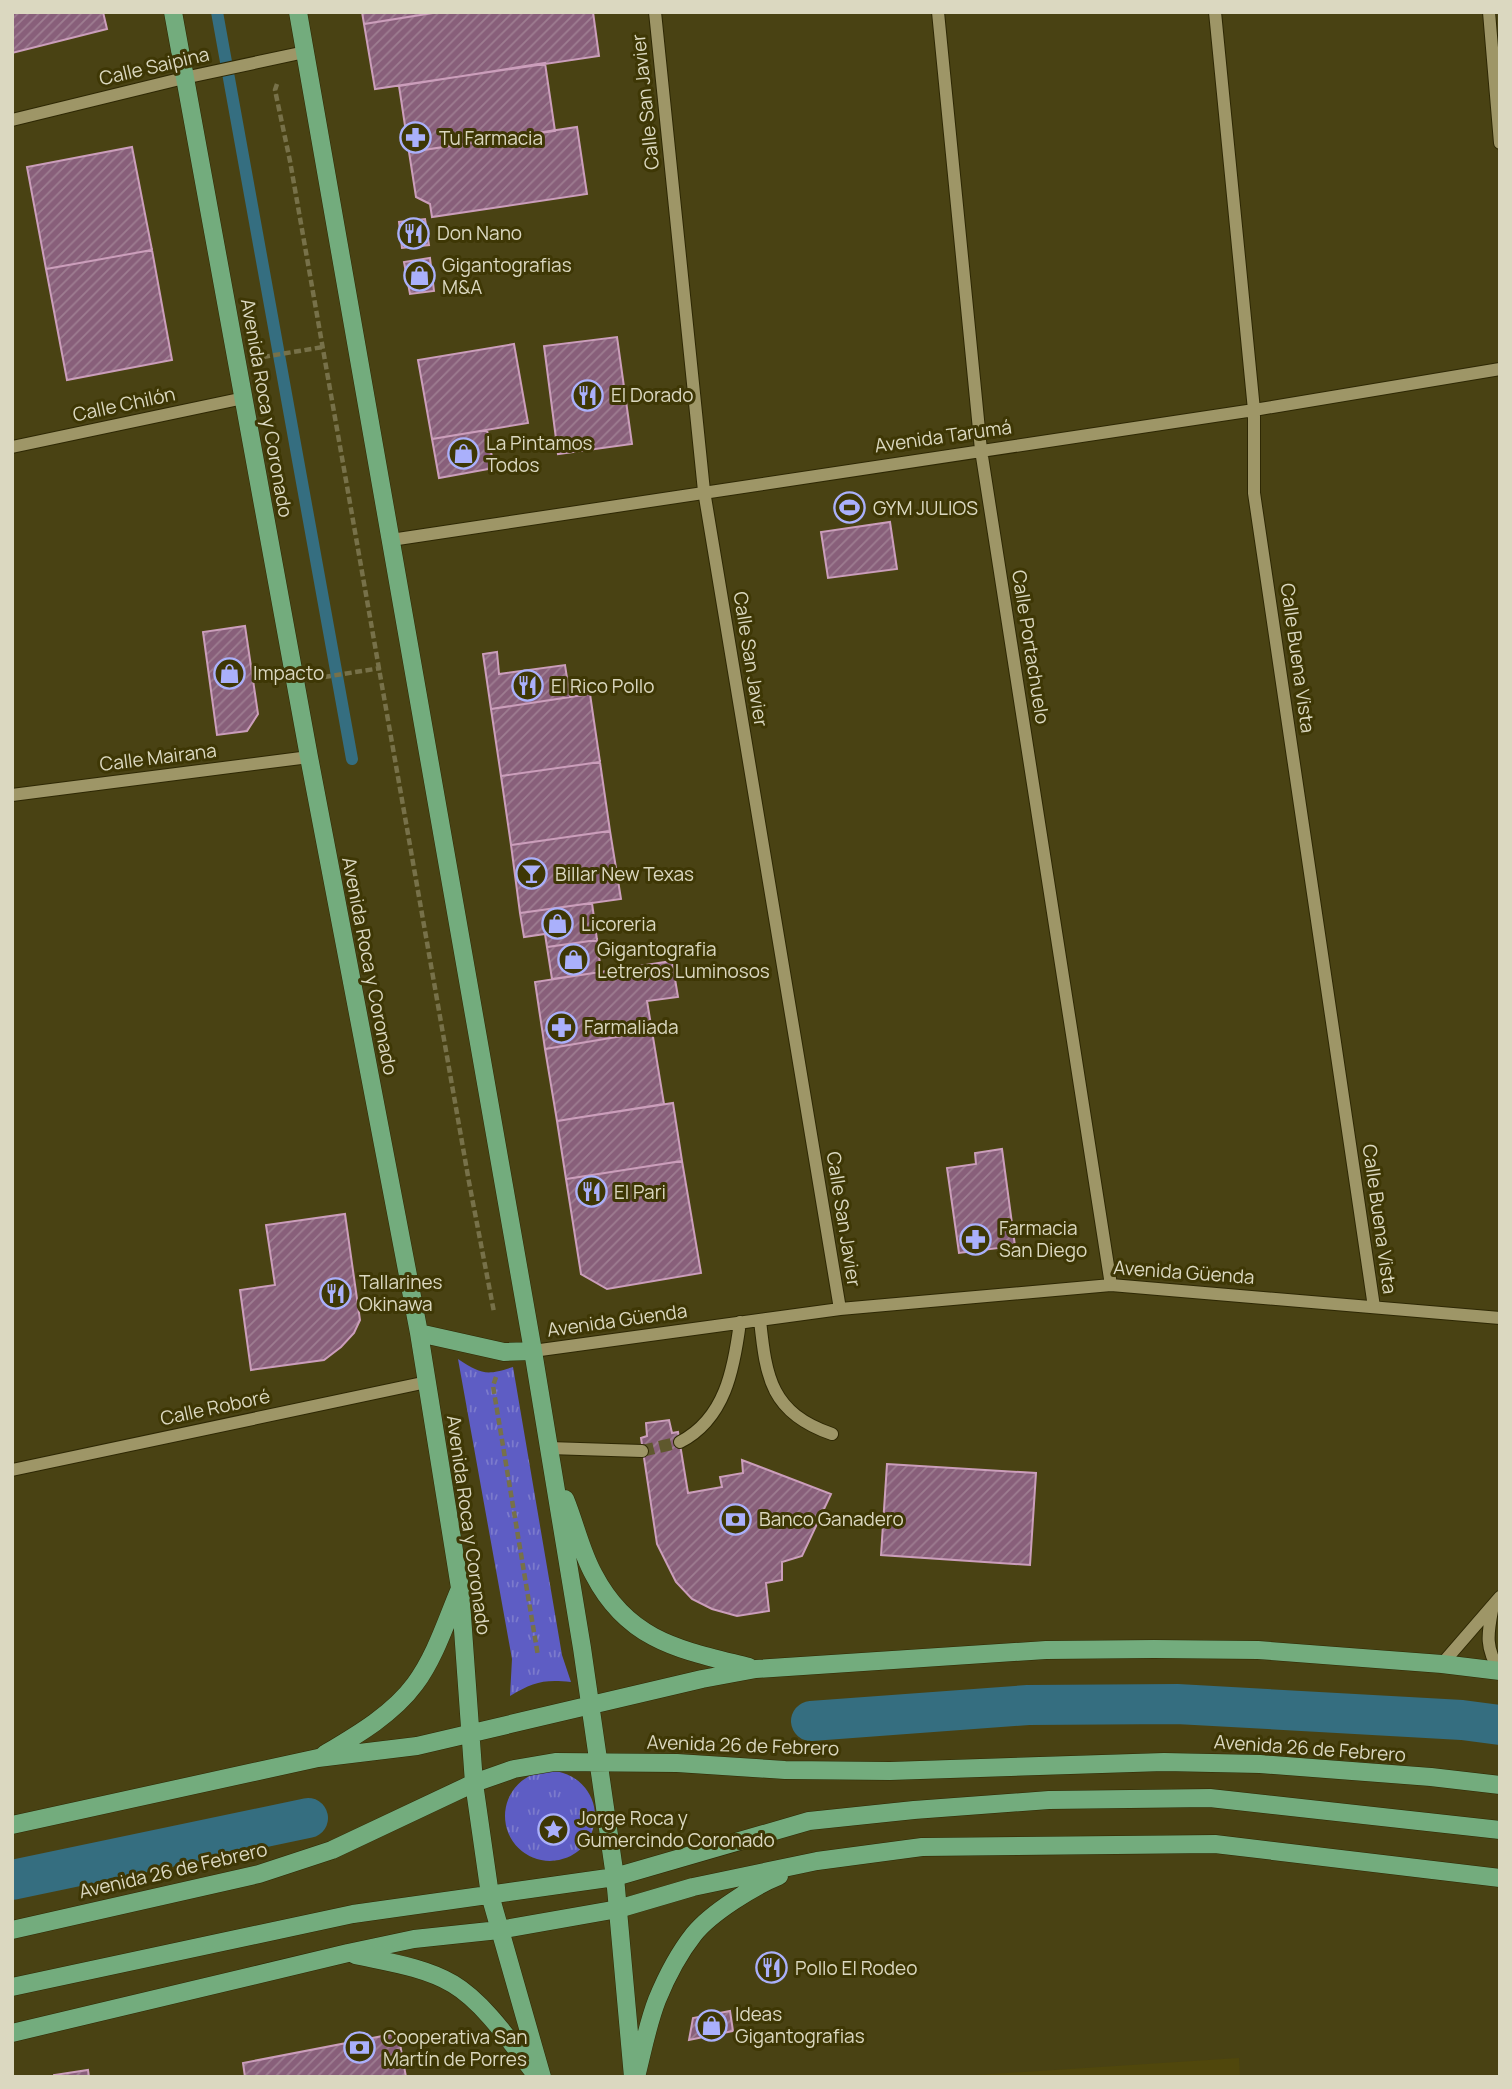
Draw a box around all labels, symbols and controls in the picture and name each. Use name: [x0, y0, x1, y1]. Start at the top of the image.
street label: Calle San Javier: [625, 33, 665, 171]
street label: Calle Saipina: [96, 41, 212, 91]
pharmacy icon: Tu Farmacia: [399, 121, 433, 155]
place label: Tu Farmacia: [439, 125, 543, 151]
restaurant icon: Don Nano: [397, 216, 431, 250]
place label: Don Nano: [437, 220, 522, 246]
place label: Gigantografias M&A: [442, 252, 572, 300]
shop icon: Gigantografias M&A: [402, 259, 436, 293]
street label: Avenida Roca y Coronado: [235, 297, 299, 519]
restaurant icon: El Dorado: [571, 378, 605, 412]
street label: Calle Chilón: [70, 380, 178, 428]
place label: El Dorado: [611, 382, 694, 408]
street label: Avenida Tarumá: [873, 414, 1013, 458]
place label: La Pintamos Todos: [486, 430, 593, 478]
shop icon: La Pintamos Todos: [446, 437, 480, 471]
sports icon: GYM JULIOS: [833, 491, 867, 525]
place label: GYM JULIOS: [873, 495, 978, 521]
street label: Calle Portachuelo: [1006, 568, 1056, 726]
street label: Calle Buena Vista: [1275, 581, 1321, 735]
street label: Calle San Javier: [727, 590, 775, 728]
shop icon: Impacto: [213, 656, 247, 690]
place label: Impacto: [253, 660, 324, 686]
restaurant icon: El Rico Pollo: [511, 669, 545, 703]
place label: El Rico Pollo: [551, 673, 655, 699]
street label: Calle Mairana: [98, 737, 218, 777]
street label: Avenida Roca y Coronado: [336, 855, 404, 1077]
bar icon: Billar New Texas: [515, 857, 549, 891]
place label: Billar New Texas: [555, 861, 694, 887]
shop icon: Licoreria: [541, 907, 575, 941]
place label: Licoreria: [581, 911, 656, 937]
place label: Gigantografia Letreros Luminosos: [597, 936, 770, 984]
shop icon: Gigantografia Letreros Luminosos: [557, 943, 591, 977]
pharmacy icon: Farmaliada: [544, 1010, 578, 1044]
place label: Farmaliada: [584, 1014, 679, 1040]
street label: Calle Buena Vista: [1357, 1142, 1403, 1296]
street label: Calle San Javier: [820, 1150, 868, 1288]
restaurant icon: El Pari: [574, 1175, 608, 1209]
place label: El Pari: [614, 1179, 666, 1205]
place label: Farmacia San Diego: [999, 1215, 1087, 1263]
pharmacy icon: Farmacia San Diego: [959, 1222, 993, 1256]
street label: Avenida Güenda: [1113, 1254, 1255, 1290]
place label: Tallarines Okinawa: [359, 1269, 443, 1317]
restaurant icon: Tallarines Okinawa: [319, 1276, 353, 1310]
street label: Avenida Güenda: [545, 1297, 689, 1343]
street label: Calle Roboré: [158, 1383, 272, 1431]
street label: Avenida Roca y Coronado: [441, 1413, 497, 1637]
bank icon: Banco Ganadero: [719, 1502, 753, 1536]
place label: Banco Ganadero: [759, 1506, 904, 1532]
street label: Avenida 26 de Febrero: [1213, 1728, 1407, 1768]
street label: Avenida 26 de Febrero: [646, 1729, 840, 1761]
place label: Jorge Roca y Gumercindo Coronado: [577, 1805, 775, 1853]
place icon: Jorge Roca y Gumercindo Coronado: [537, 1812, 571, 1846]
street label: Avenida 26 de Febrero: [76, 1836, 270, 1904]
restaurant icon: Pollo El Rodeo: [755, 1951, 789, 1985]
place label: Pollo El Rodeo: [795, 1955, 917, 1981]
place label: Ideas Gigantografias: [735, 2001, 865, 2049]
shop icon: Ideas Gigantografias: [695, 2008, 729, 2042]
place label: Cooperativa San Martín de Porres: [383, 2024, 528, 2072]
bank icon: Cooperativa San Martín de Porres: [343, 2031, 377, 2065]

